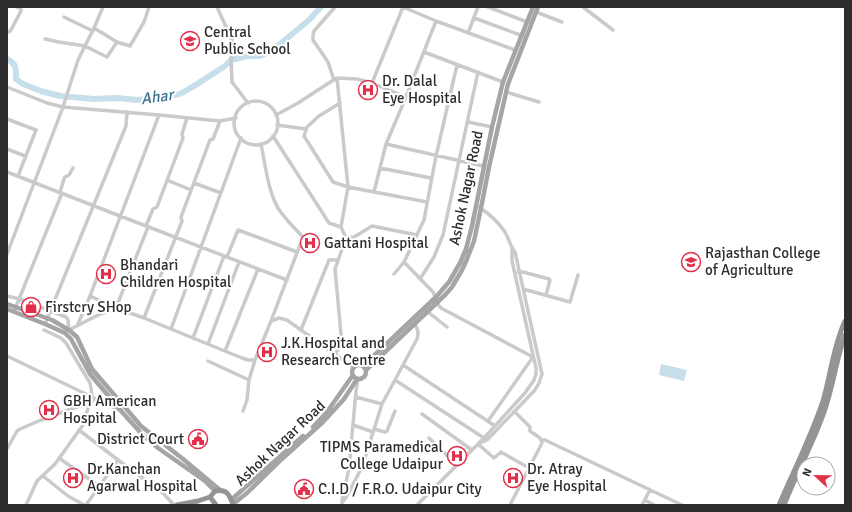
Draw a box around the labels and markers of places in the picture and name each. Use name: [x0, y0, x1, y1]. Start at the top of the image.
place label: Central Public School: [204, 23, 291, 58]
school or university icon: Central Public School: [179, 30, 201, 52]
place label: Dr. Dalal Eye Hospital: [382, 72, 462, 107]
hospital icon: Dr. Dalal Eye Hospital: [357, 79, 379, 101]
hospital icon: Gattani Hospital: [299, 232, 321, 254]
place label: Gattani Hospital: [324, 234, 428, 252]
place label: Rajasthan College of Agriculture: [705, 244, 821, 279]
school or university icon: Rajasthan College of Agriculture: [680, 251, 702, 273]
place label: Bhandari Children Hospital: [120, 256, 231, 291]
hospital icon: Bhandari Children Hospital: [95, 263, 117, 285]
shop icon: Firstcry SHop: [20, 296, 42, 318]
place label: Firstcry SHop: [45, 298, 132, 316]
place label: J.K.Hospital and Research Centre: [281, 334, 385, 369]
hospital icon: J.K.Hospital and Research Centre: [256, 341, 278, 363]
place label: GBH American Hospital: [63, 392, 156, 427]
hospital icon: GBH American Hospital: [38, 399, 60, 421]
public building icon: District Court: [187, 428, 209, 450]
place label: District Court: [97, 430, 184, 448]
place label: TIPMS Paramedical College Udaipur: [320, 438, 443, 473]
hospital icon: TIPMS Paramedical College Udaipur: [446, 445, 468, 467]
place label: Dr.Kanchan Agarwal Hospital: [87, 460, 197, 495]
place label: Dr. Atray Eye Hospital: [527, 460, 607, 495]
hospital icon: Dr.Kanchan Agarwal Hospital: [62, 467, 84, 489]
hospital icon: Dr. Atray Eye Hospital: [502, 467, 524, 489]
public building icon: C.I.D / F.R.O. Udaipur City: [293, 478, 315, 500]
place label: C.I.D / F.R.O. Udaipur City: [318, 480, 482, 498]

